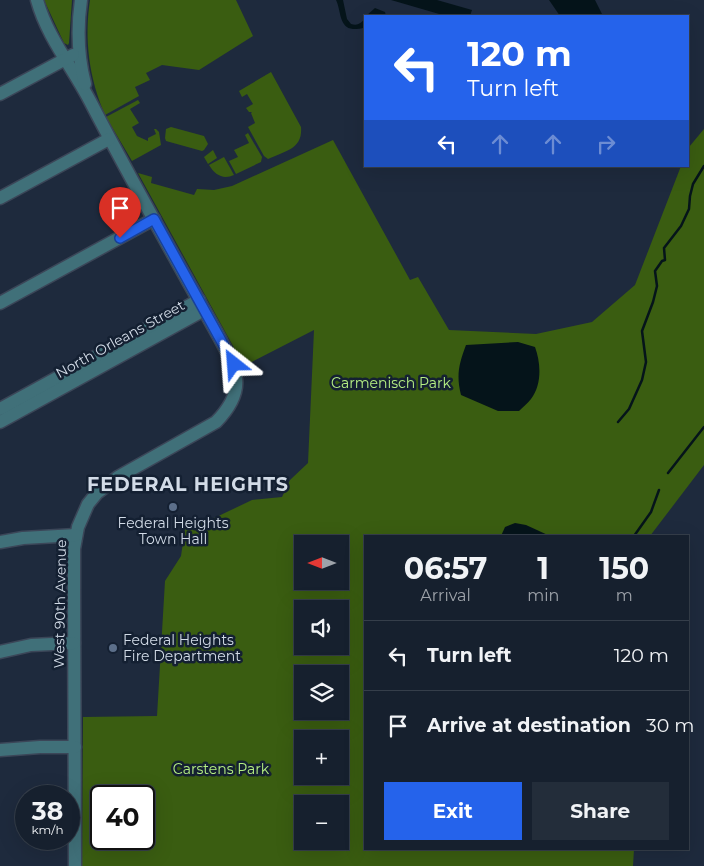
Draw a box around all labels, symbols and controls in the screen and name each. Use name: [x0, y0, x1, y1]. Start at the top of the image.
text: 120 m: [467, 32, 572, 75]
icon: left: [384, 35, 449, 100]
text: Turn left: [467, 75, 559, 102]
icon: left: [433, 130, 461, 158]
icon: ahead: [486, 130, 514, 158]
icon: ahead: [539, 130, 567, 158]
icon: right: [592, 130, 620, 158]
pin: [99, 187, 141, 238]
icon: arrive: [106, 194, 134, 222]
street label: North Orleans Street: [52, 296, 188, 382]
position arrow: [207, 337, 259, 389]
park label: Carmenisch Park: [331, 374, 452, 392]
district label: FEDERAL HEIGHTS: [87, 473, 289, 496]
marker: Federal Heights Town Hall: [167, 501, 179, 513]
place label: Federal Heights Town Hall: [118, 514, 229, 548]
north arrow: [294, 535, 349, 590]
map controls: [294, 535, 349, 850]
street label: West 90th Avenue: [50, 539, 70, 669]
text: 06:57: [404, 550, 487, 587]
text: 1: [537, 550, 549, 587]
text: 150: [599, 550, 649, 587]
text: Arrival: [420, 586, 471, 605]
text: min: [527, 586, 559, 605]
text: m: [616, 586, 633, 605]
button: sound: [294, 600, 349, 655]
place label: Federal Heights Fire Department: [123, 631, 241, 665]
marker: Federal Heights Fire Department: [107, 642, 119, 654]
icon: left: [384, 642, 412, 670]
text: Turn left: [427, 644, 512, 667]
text: 120 m: [614, 644, 669, 667]
button: layers: [294, 665, 349, 720]
icon: arrive: [384, 712, 412, 740]
text: Arrive at destination: [427, 714, 631, 737]
text: 30 m: [646, 714, 694, 737]
button: +: [294, 730, 349, 785]
park label: Carstens Park: [173, 760, 270, 778]
button: Exit: [384, 782, 522, 840]
button: Share: [532, 782, 669, 840]
speed limit sign: 40: [90, 785, 155, 850]
button: −: [294, 795, 349, 850]
text: 38: [32, 796, 63, 826]
text: km/h: [31, 822, 64, 837]

